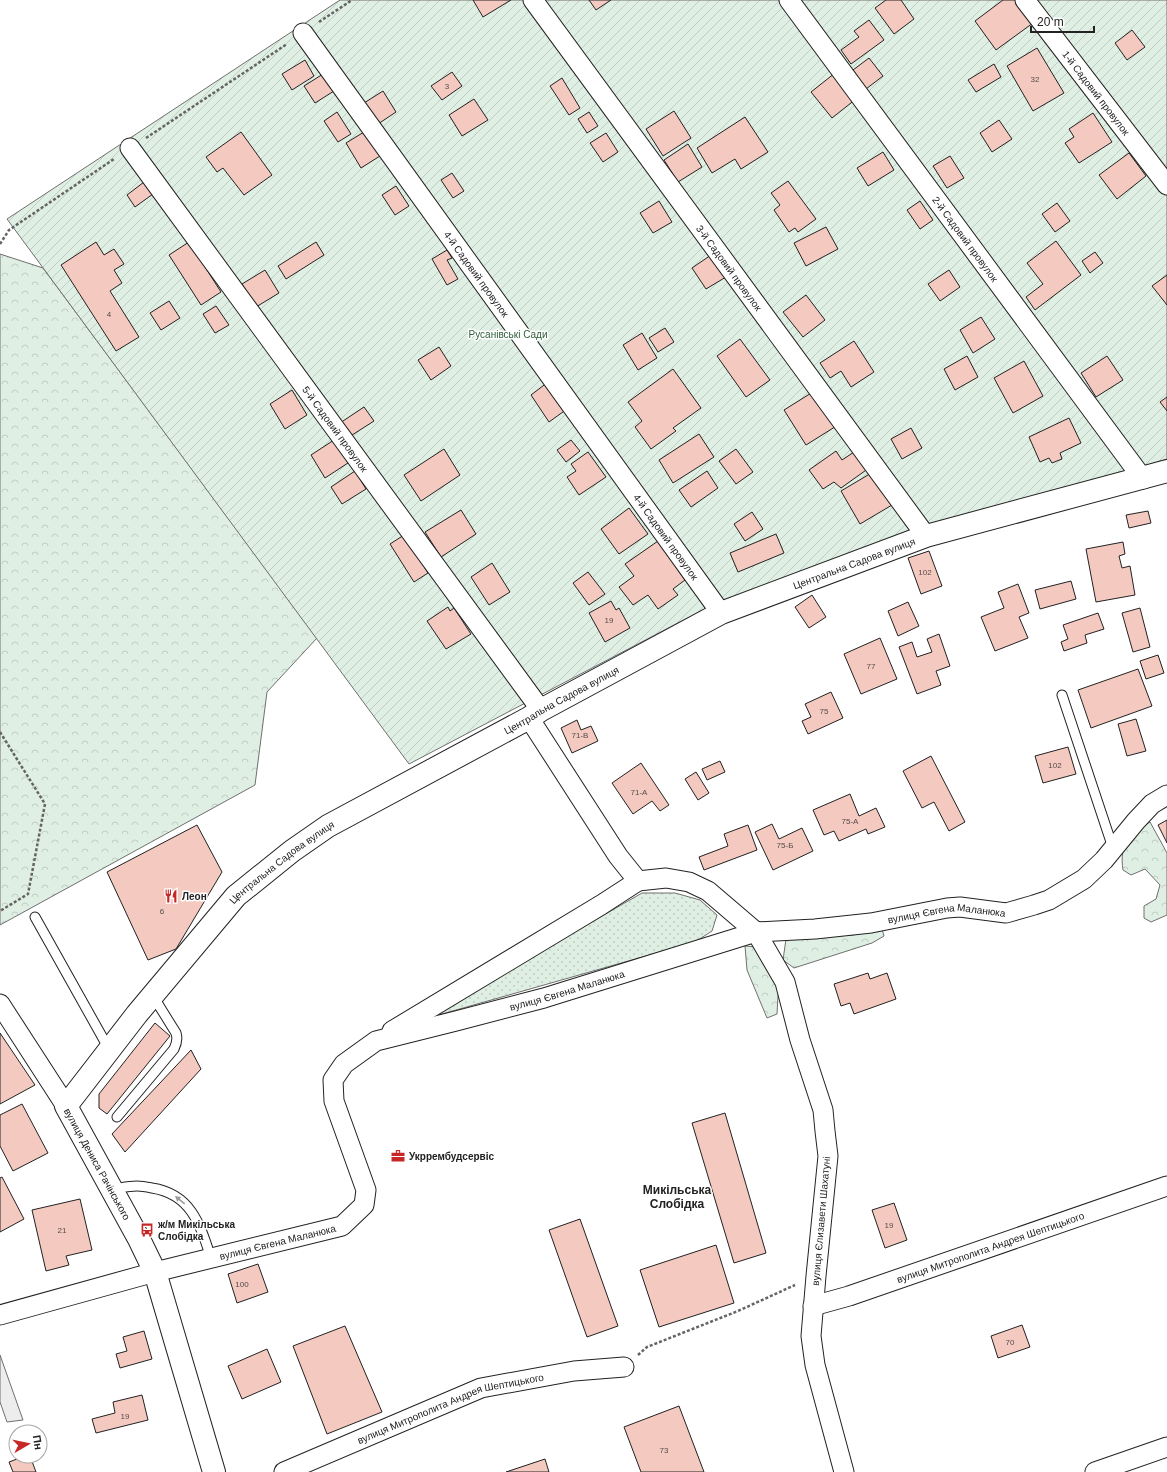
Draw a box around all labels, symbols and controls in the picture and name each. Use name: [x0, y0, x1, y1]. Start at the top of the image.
scale bar: [1031, 8, 1094, 34]
text: 20 m: [1037, 15, 1064, 29]
street label: 1-й Садовий провулок: [1060, 49, 1132, 138]
house number: 32: [1031, 75, 1040, 84]
house number: 3: [445, 82, 450, 91]
street label: 2-й Садовий провулок: [930, 194, 1001, 284]
street label: 3-й Садовий провулок: [694, 223, 765, 313]
street label: 4-й Садовий провулок: [442, 229, 512, 320]
house number: 4: [107, 310, 112, 319]
park label: Русанівські Сади: [469, 329, 547, 340]
street label: 5-й Садовий провулок: [301, 384, 371, 474]
street label: 4-й Садовий провулок: [631, 492, 701, 582]
street label: Центральна Садова вулиця: [791, 535, 917, 591]
house number: 102: [918, 568, 932, 577]
house number: 19: [605, 616, 614, 625]
house number: 77: [867, 662, 876, 671]
street label: Центральна Садова вулиця: [502, 664, 620, 736]
house number: 75: [820, 707, 829, 716]
house number: 71-В: [572, 731, 588, 740]
house number: 102: [1048, 761, 1062, 770]
house number: 71-А: [631, 788, 648, 797]
house number: 75-А: [842, 817, 859, 826]
street label: Центральна Садова вулиця: [227, 818, 336, 906]
house number: 75-Б: [777, 841, 793, 850]
restaurant icon: Леон: [163, 888, 179, 904]
place label: Леон: [182, 891, 207, 902]
street label: вулиця Євгена Маланюка: [887, 901, 1007, 925]
house number: 6: [160, 907, 165, 916]
street label: вулиця Євгена Маланюка: [508, 968, 626, 1012]
street label: вулиця Дениса Рачінського: [62, 1106, 133, 1222]
office icon: Укррембудсервіс: [390, 1148, 406, 1164]
place label: Укррембудсервіс: [409, 1151, 494, 1162]
street label: вулиця Єлизавети Шахатуні: [810, 1156, 832, 1286]
district label: Микільська Слобідка: [643, 1183, 712, 1211]
one-way arrow: [175, 1196, 185, 1205]
street label: вулиця Митрополита Андрея Шептицького: [895, 1209, 1086, 1285]
place label: ж/м Микільська Слобідка: [157, 1219, 236, 1242]
house number: 19: [885, 1221, 894, 1230]
bus stop icon: ж/м Микільська Слобідка: [139, 1222, 155, 1238]
street label: вулиця Євгена Маланюка: [218, 1222, 337, 1261]
house number: 21: [58, 1226, 67, 1235]
house number: 100: [235, 1280, 249, 1289]
house number: 70: [1006, 1338, 1015, 1347]
street label: вулиця Митрополита Андрея Шептицького: [356, 1371, 545, 1446]
house number: 19: [121, 1412, 130, 1421]
north arrow: [8, 1424, 48, 1464]
text: Пн: [31, 1434, 45, 1451]
house number: 73: [660, 1446, 669, 1455]

